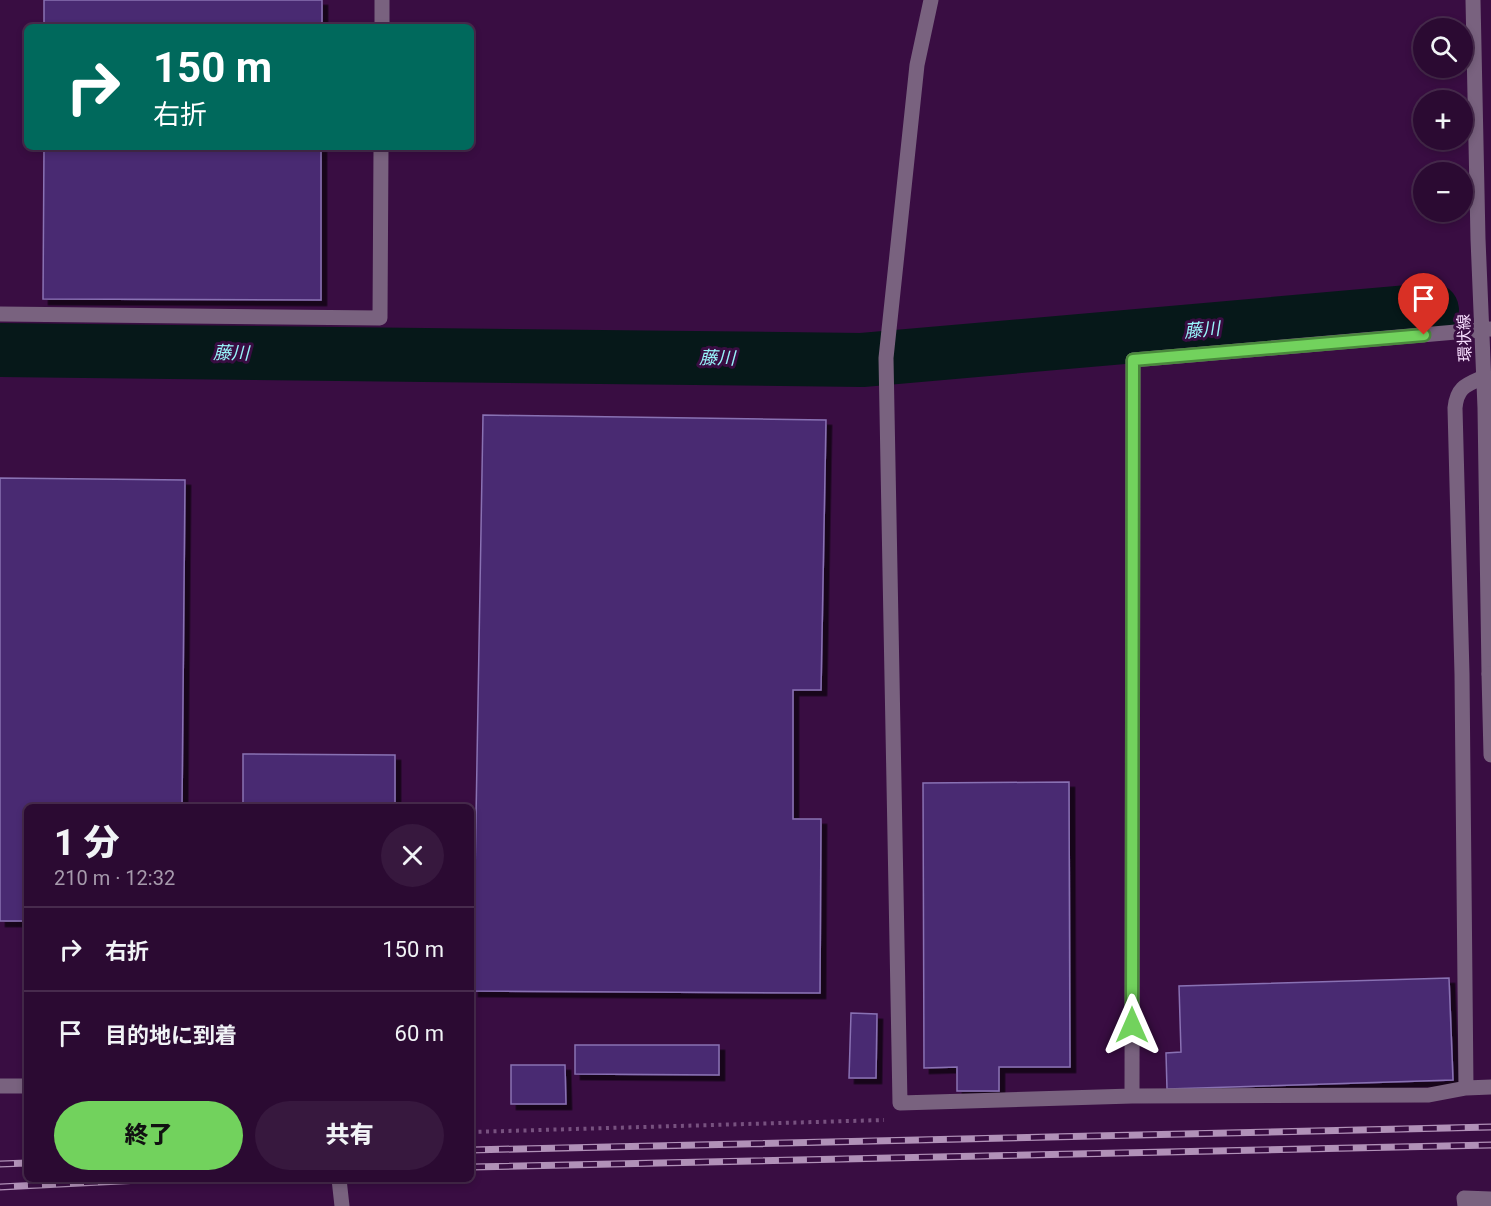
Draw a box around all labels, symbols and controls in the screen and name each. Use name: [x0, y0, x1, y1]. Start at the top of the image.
map controls: [1413, 18, 1473, 222]
button: search: [1413, 18, 1473, 78]
text: 150 m: [153, 43, 272, 92]
icon: right: [54, 48, 132, 126]
button: +: [1413, 90, 1473, 150]
text: 右折: [153, 99, 207, 131]
button: −: [1413, 162, 1473, 222]
pin: [1398, 273, 1449, 335]
icon: arrive: [1407, 282, 1440, 315]
street label: 環状線: [1454, 314, 1475, 362]
water label: 藤川: [1183, 317, 1223, 342]
water label: 藤川: [213, 342, 251, 363]
water label: 藤川: [699, 347, 737, 368]
text: 1 分: [54, 822, 120, 864]
button: close: [381, 824, 444, 887]
text: 210 m · 12:32: [54, 866, 175, 890]
icon: right: [54, 933, 87, 966]
text: 150 m: [382, 937, 444, 962]
text: 右折: [105, 939, 149, 964]
position arrow: [1100, 993, 1164, 1057]
icon: arrive: [54, 1017, 87, 1050]
text: 60 m: [395, 1021, 444, 1046]
text: 目的地に到着: [105, 1023, 237, 1048]
button: 終了: [54, 1101, 243, 1170]
button: 共有: [255, 1101, 444, 1170]

